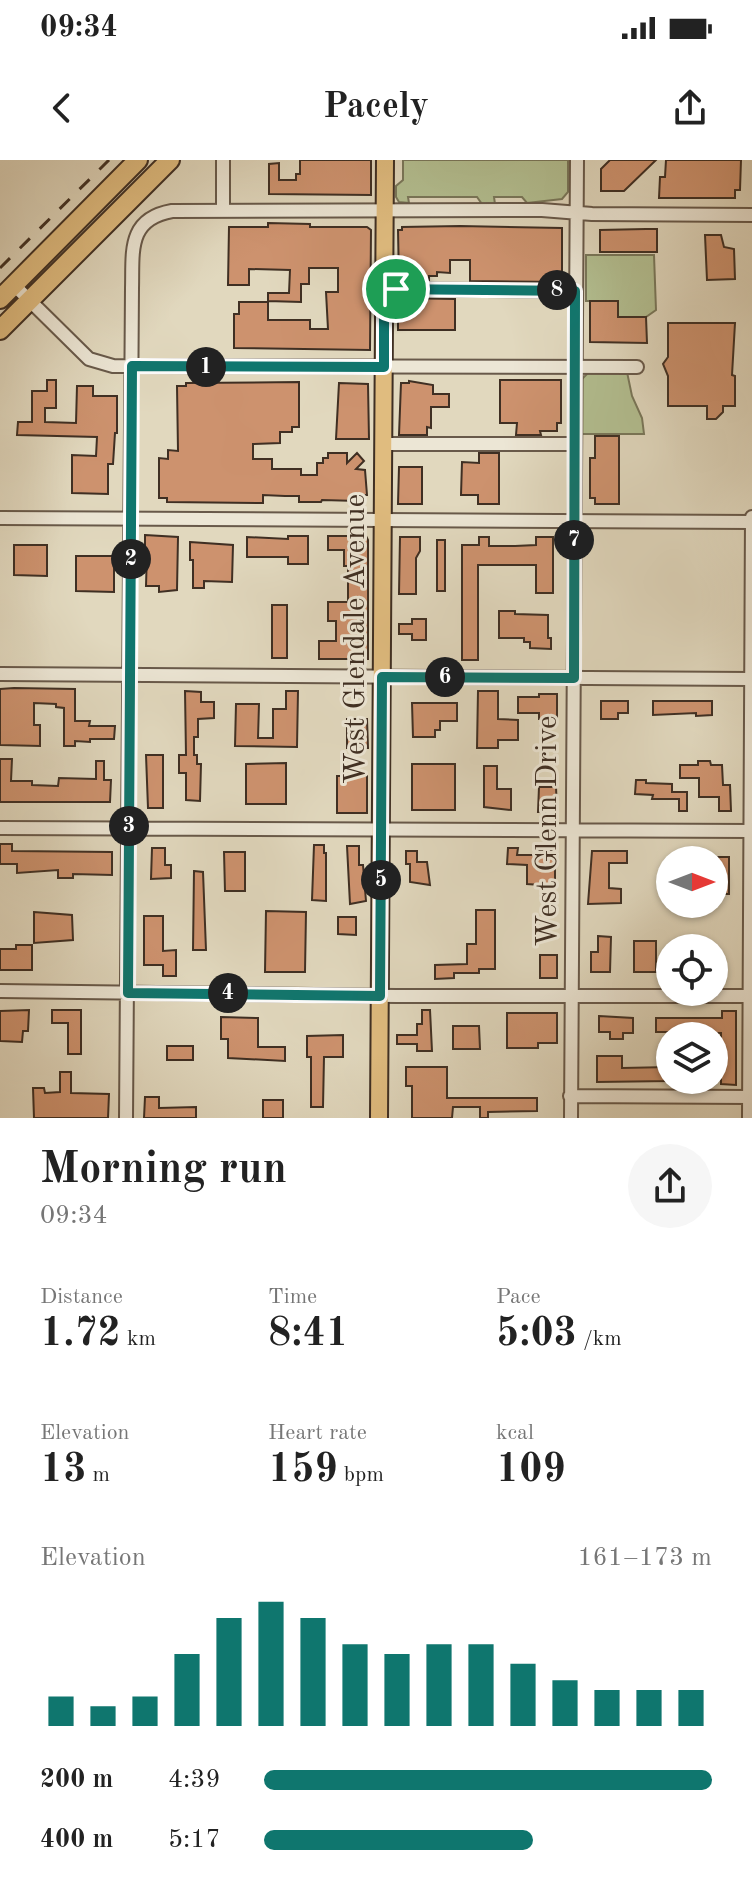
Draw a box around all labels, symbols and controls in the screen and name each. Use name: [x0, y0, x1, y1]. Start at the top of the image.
text: 09:34: [40, 13, 118, 43]
icon: back: [40, 86, 84, 130]
icon: share: [668, 86, 712, 130]
text: Pacely: [323, 90, 429, 126]
pin: [362, 255, 430, 323]
icon: arrive: [374, 267, 418, 311]
pin: 8: [537, 270, 577, 310]
text: 8: [551, 279, 563, 301]
pin: 1: [186, 347, 226, 387]
text: 1: [200, 356, 212, 378]
street label: West Glendale Avenue: [341, 494, 371, 784]
pin: 7: [554, 520, 594, 560]
text: 7: [568, 529, 580, 551]
pin: 2: [111, 539, 151, 579]
text: 2: [125, 548, 137, 570]
pin: 6: [425, 657, 465, 697]
text: 6: [439, 666, 451, 688]
street label: West Glenn Drive: [533, 715, 563, 947]
pin: 3: [109, 806, 149, 846]
text: 3: [123, 815, 135, 837]
north arrow: [656, 846, 728, 918]
map controls: [656, 846, 728, 1094]
pin: 5: [361, 860, 401, 900]
text: 5: [375, 869, 387, 891]
button: locate: [656, 934, 728, 1006]
pin: 4: [208, 973, 248, 1013]
text: 4: [222, 982, 234, 1004]
button: layers: [656, 1022, 728, 1094]
button: share: [628, 1144, 712, 1228]
text: Morning run: [40, 1148, 287, 1192]
text: 09:34: [40, 1203, 108, 1229]
text: Distance: [40, 1286, 123, 1308]
text: Time: [268, 1286, 317, 1308]
text: Pace: [496, 1286, 541, 1308]
text: 1.72: [40, 1315, 121, 1355]
text: 8:41: [268, 1315, 349, 1355]
text: 5:03: [496, 1315, 577, 1355]
text: km: [121, 1328, 156, 1350]
text: /km: [577, 1328, 622, 1350]
text: Elevation: [40, 1422, 130, 1444]
text: Heart rate: [268, 1422, 367, 1444]
text: kcal: [496, 1422, 534, 1444]
text: 13: [40, 1451, 86, 1491]
text: 159: [268, 1451, 338, 1491]
text: 109: [496, 1451, 566, 1491]
text: m: [86, 1464, 110, 1486]
text: bpm: [338, 1464, 384, 1486]
text: Elevation: [40, 1545, 146, 1571]
text: 161–173 m: [577, 1545, 712, 1571]
text: 200 m: [40, 1767, 113, 1793]
text: 4:39: [168, 1767, 221, 1793]
text: 400 m: [40, 1827, 113, 1853]
text: 5:17: [168, 1827, 221, 1853]

